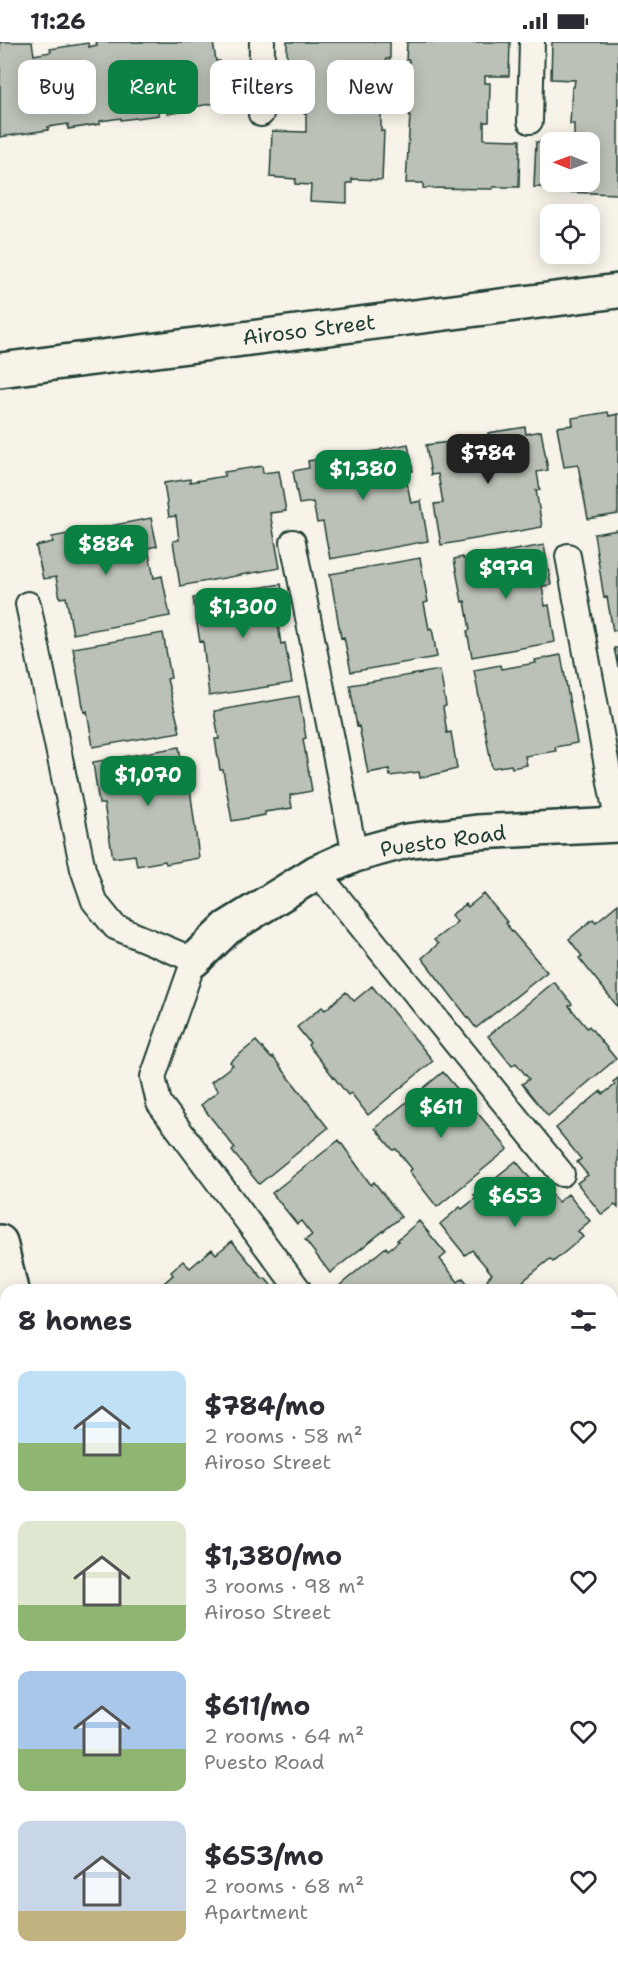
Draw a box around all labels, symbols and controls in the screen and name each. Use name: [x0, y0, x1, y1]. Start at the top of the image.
text: 11:26: [30, 7, 86, 36]
chip: Buy: [18, 60, 96, 114]
chip: Rent: [108, 60, 198, 114]
chip: Filters: [210, 60, 315, 114]
chip: New: [327, 60, 414, 114]
north arrow: [540, 132, 600, 192]
map controls: [540, 132, 600, 264]
button: locate: [540, 204, 600, 264]
street label: Airoso Street: [241, 308, 377, 352]
pin: $784: [452, 434, 524, 485]
text: $784: [461, 440, 515, 466]
pin: $1,380: [314, 450, 412, 501]
text: $1,380: [329, 456, 397, 482]
pin: $884: [70, 525, 142, 576]
text: $884: [78, 531, 134, 557]
pin: $979: [470, 549, 542, 600]
text: $979: [479, 555, 533, 581]
pin: $1,300: [194, 588, 292, 639]
text: $1,300: [209, 594, 277, 620]
pin: $1,070: [99, 756, 197, 807]
text: $1,070: [114, 762, 182, 788]
street label: Puesto Road: [378, 818, 508, 864]
pin: $611: [405, 1088, 477, 1139]
text: $611: [419, 1094, 463, 1120]
pin: $653: [479, 1177, 551, 1228]
text: $653: [488, 1183, 542, 1209]
text: 8 homes: [18, 1303, 132, 1338]
icon: filters: [567, 1304, 600, 1337]
text: $784/mo: [204, 1388, 325, 1423]
icon: home: [66, 1395, 138, 1467]
icon: heart: [567, 1415, 600, 1448]
text: 2 rooms · 58 m²: [204, 1423, 363, 1449]
text: Airoso Street: [204, 1449, 331, 1475]
text: $1,380/mo: [204, 1538, 342, 1573]
icon: home: [66, 1545, 138, 1617]
icon: heart: [567, 1565, 600, 1598]
text: 3 rooms · 98 m²: [204, 1573, 365, 1599]
text: Airoso Street: [204, 1599, 331, 1625]
text: $611/mo: [204, 1688, 310, 1723]
icon: home: [66, 1695, 138, 1767]
icon: heart: [567, 1715, 600, 1748]
text: 2 rooms · 64 m²: [204, 1723, 364, 1749]
text: Puesto Road: [204, 1749, 324, 1775]
text: $653/mo: [204, 1838, 324, 1873]
icon: home: [66, 1845, 138, 1917]
icon: heart: [567, 1865, 600, 1898]
text: 2 rooms · 68 m²: [204, 1873, 364, 1899]
text: Apartment: [204, 1899, 308, 1925]

